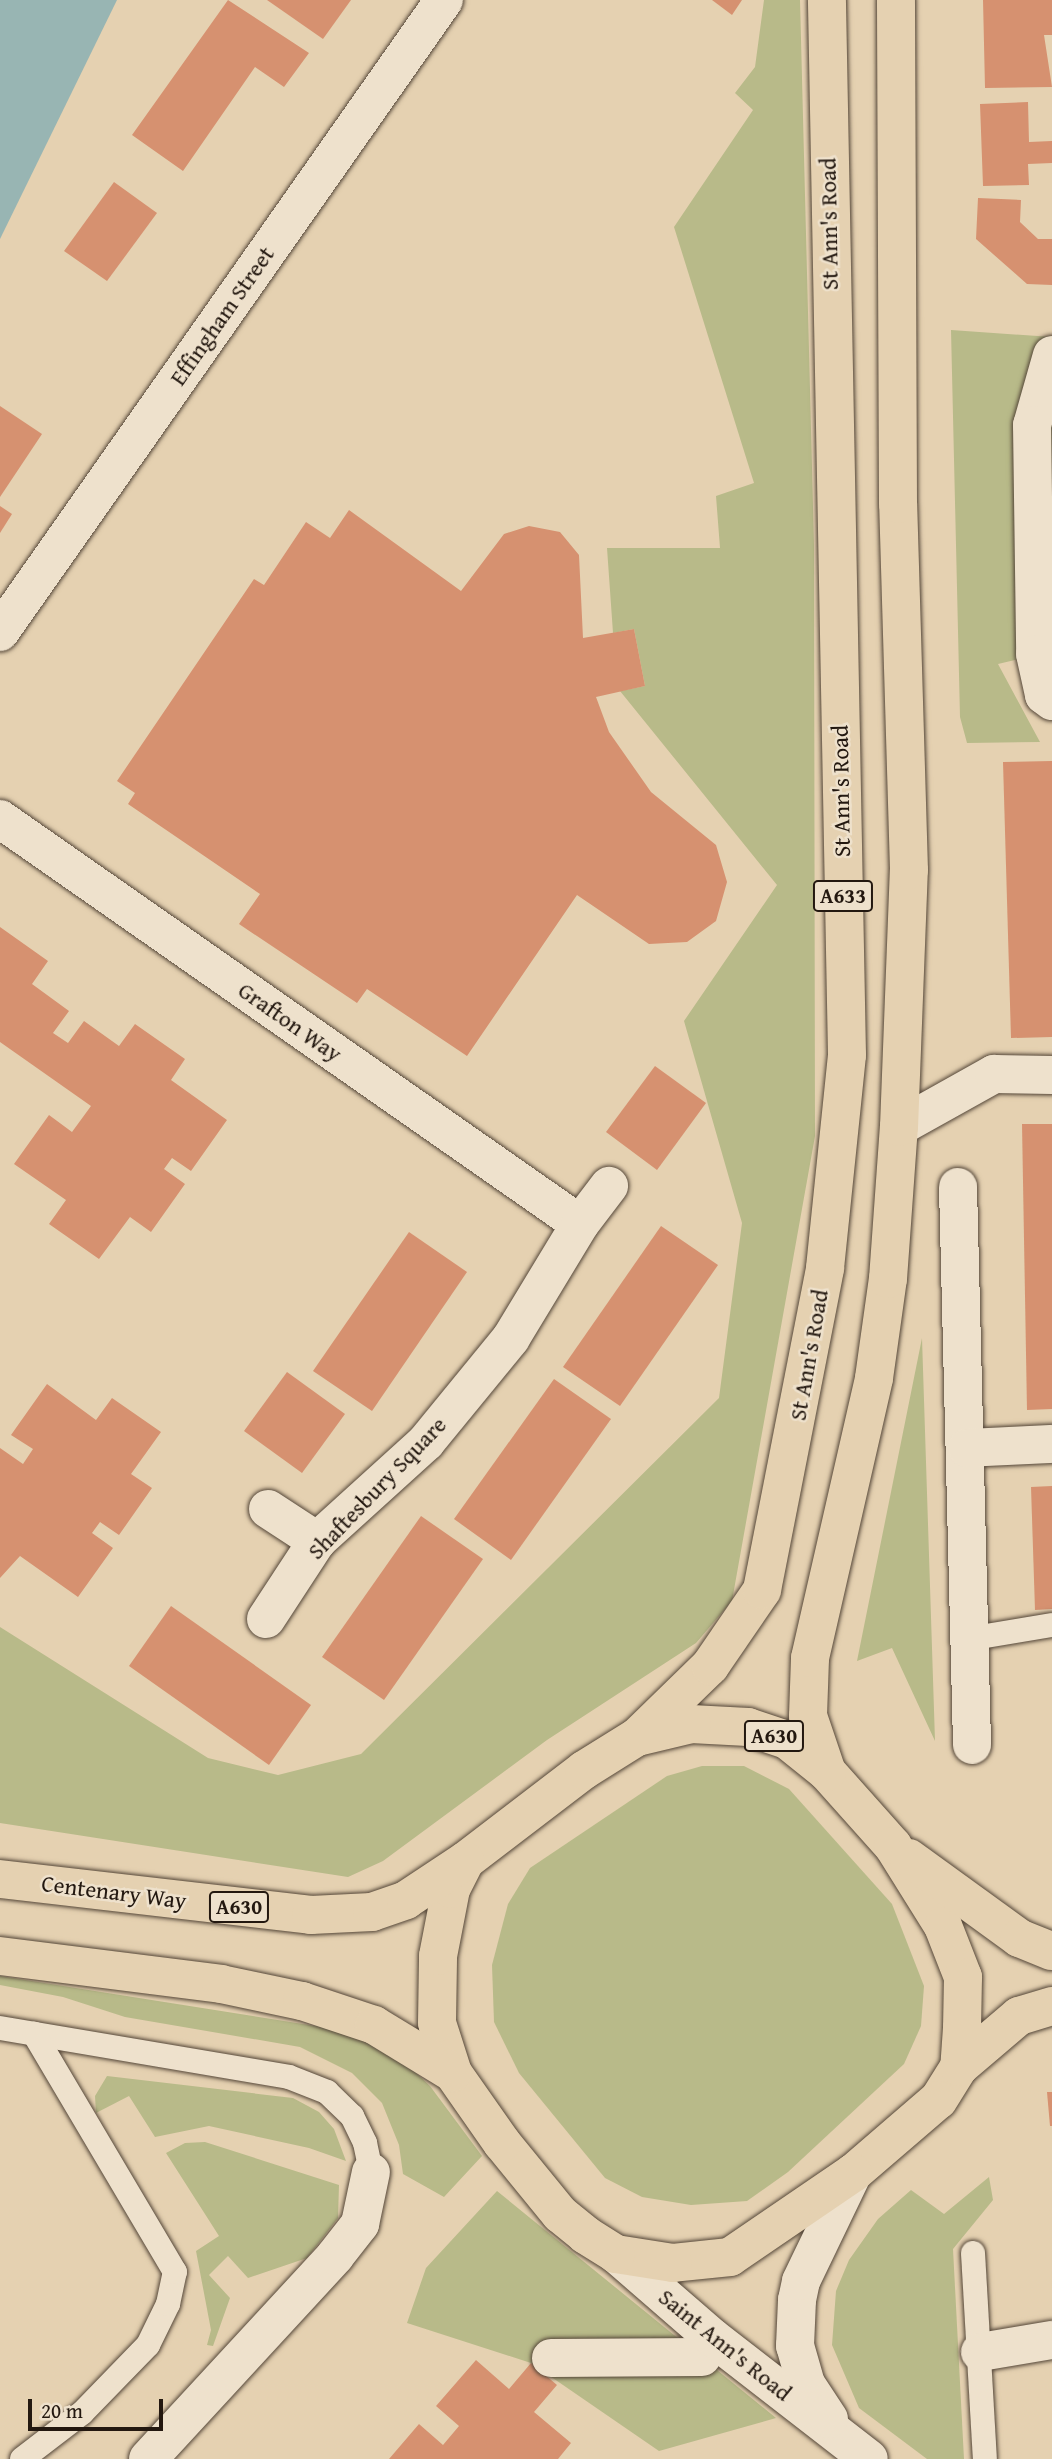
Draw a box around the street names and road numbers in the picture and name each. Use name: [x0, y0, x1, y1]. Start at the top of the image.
street label: St Ann's Road: [814, 158, 844, 290]
street label: Effingham Street: [164, 241, 280, 391]
street label: St Ann's Road: [826, 725, 856, 857]
road number: A633: [812, 878, 874, 914]
street label: Grafton Way: [233, 976, 347, 1068]
street label: St Ann's Road: [784, 1287, 834, 1423]
street label: Shaftesbury Square: [302, 1411, 452, 1565]
road number: A630: [742, 1718, 806, 1754]
street label: Centenary Way: [40, 1869, 188, 1915]
road number: A630: [208, 1890, 270, 1924]
street label: Saint Ann's Road: [653, 2283, 797, 2407]

